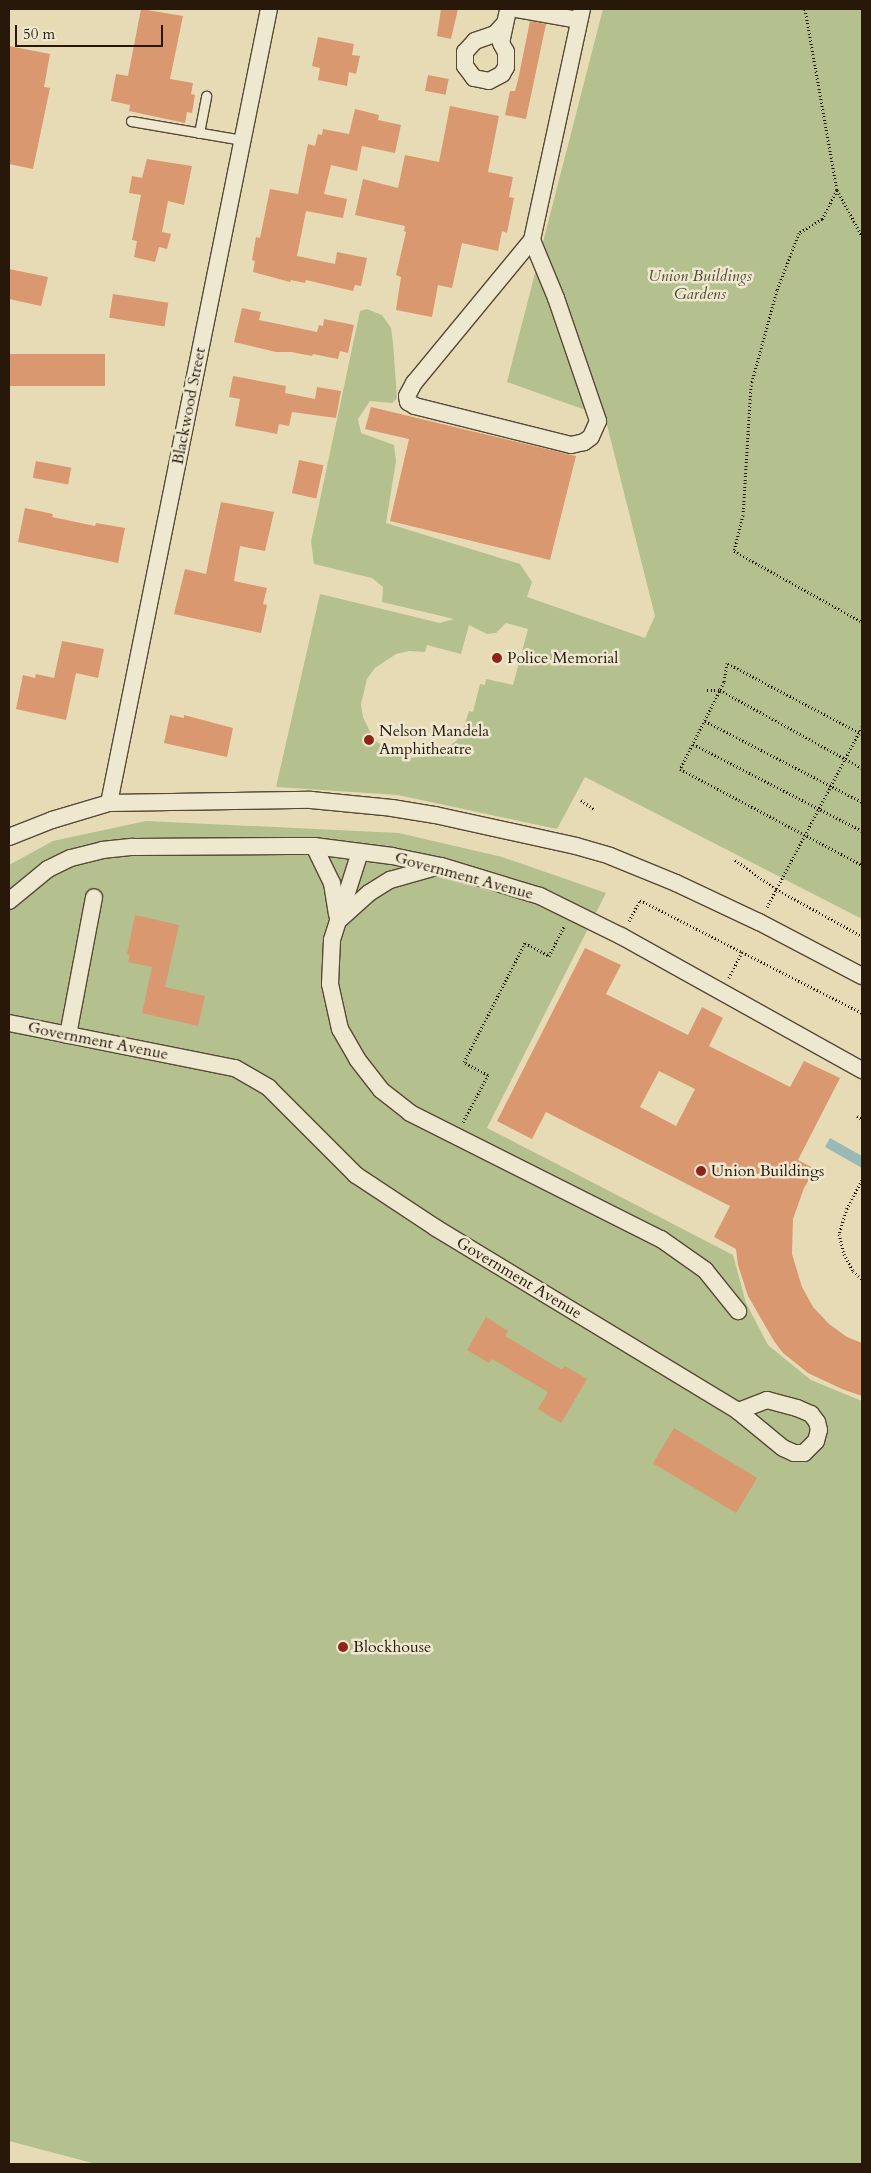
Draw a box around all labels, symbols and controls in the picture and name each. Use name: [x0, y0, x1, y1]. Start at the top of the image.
scale bar: [18, 15, 165, 47]
text: 50 m: [23, 24, 55, 44]
park label: Union Buildings Gardens: [648, 266, 752, 304]
street label: Blackwood Street: [168, 346, 210, 466]
place label: Police Memorial: [507, 648, 618, 668]
marker: Police Memorial: [491, 652, 503, 664]
place label: Nelson Mandela Amphitheatre: [379, 721, 489, 759]
marker: Nelson Mandela Amphitheatre: [363, 734, 375, 746]
street label: Government Avenue: [393, 848, 535, 904]
street label: Government Avenue: [26, 1018, 170, 1064]
place label: Union Buildings: [711, 1161, 824, 1181]
marker: Union Buildings: [695, 1165, 707, 1177]
street label: Government Avenue: [453, 1233, 585, 1323]
place label: Blockhouse: [353, 1637, 431, 1657]
marker: Blockhouse: [337, 1641, 349, 1653]

